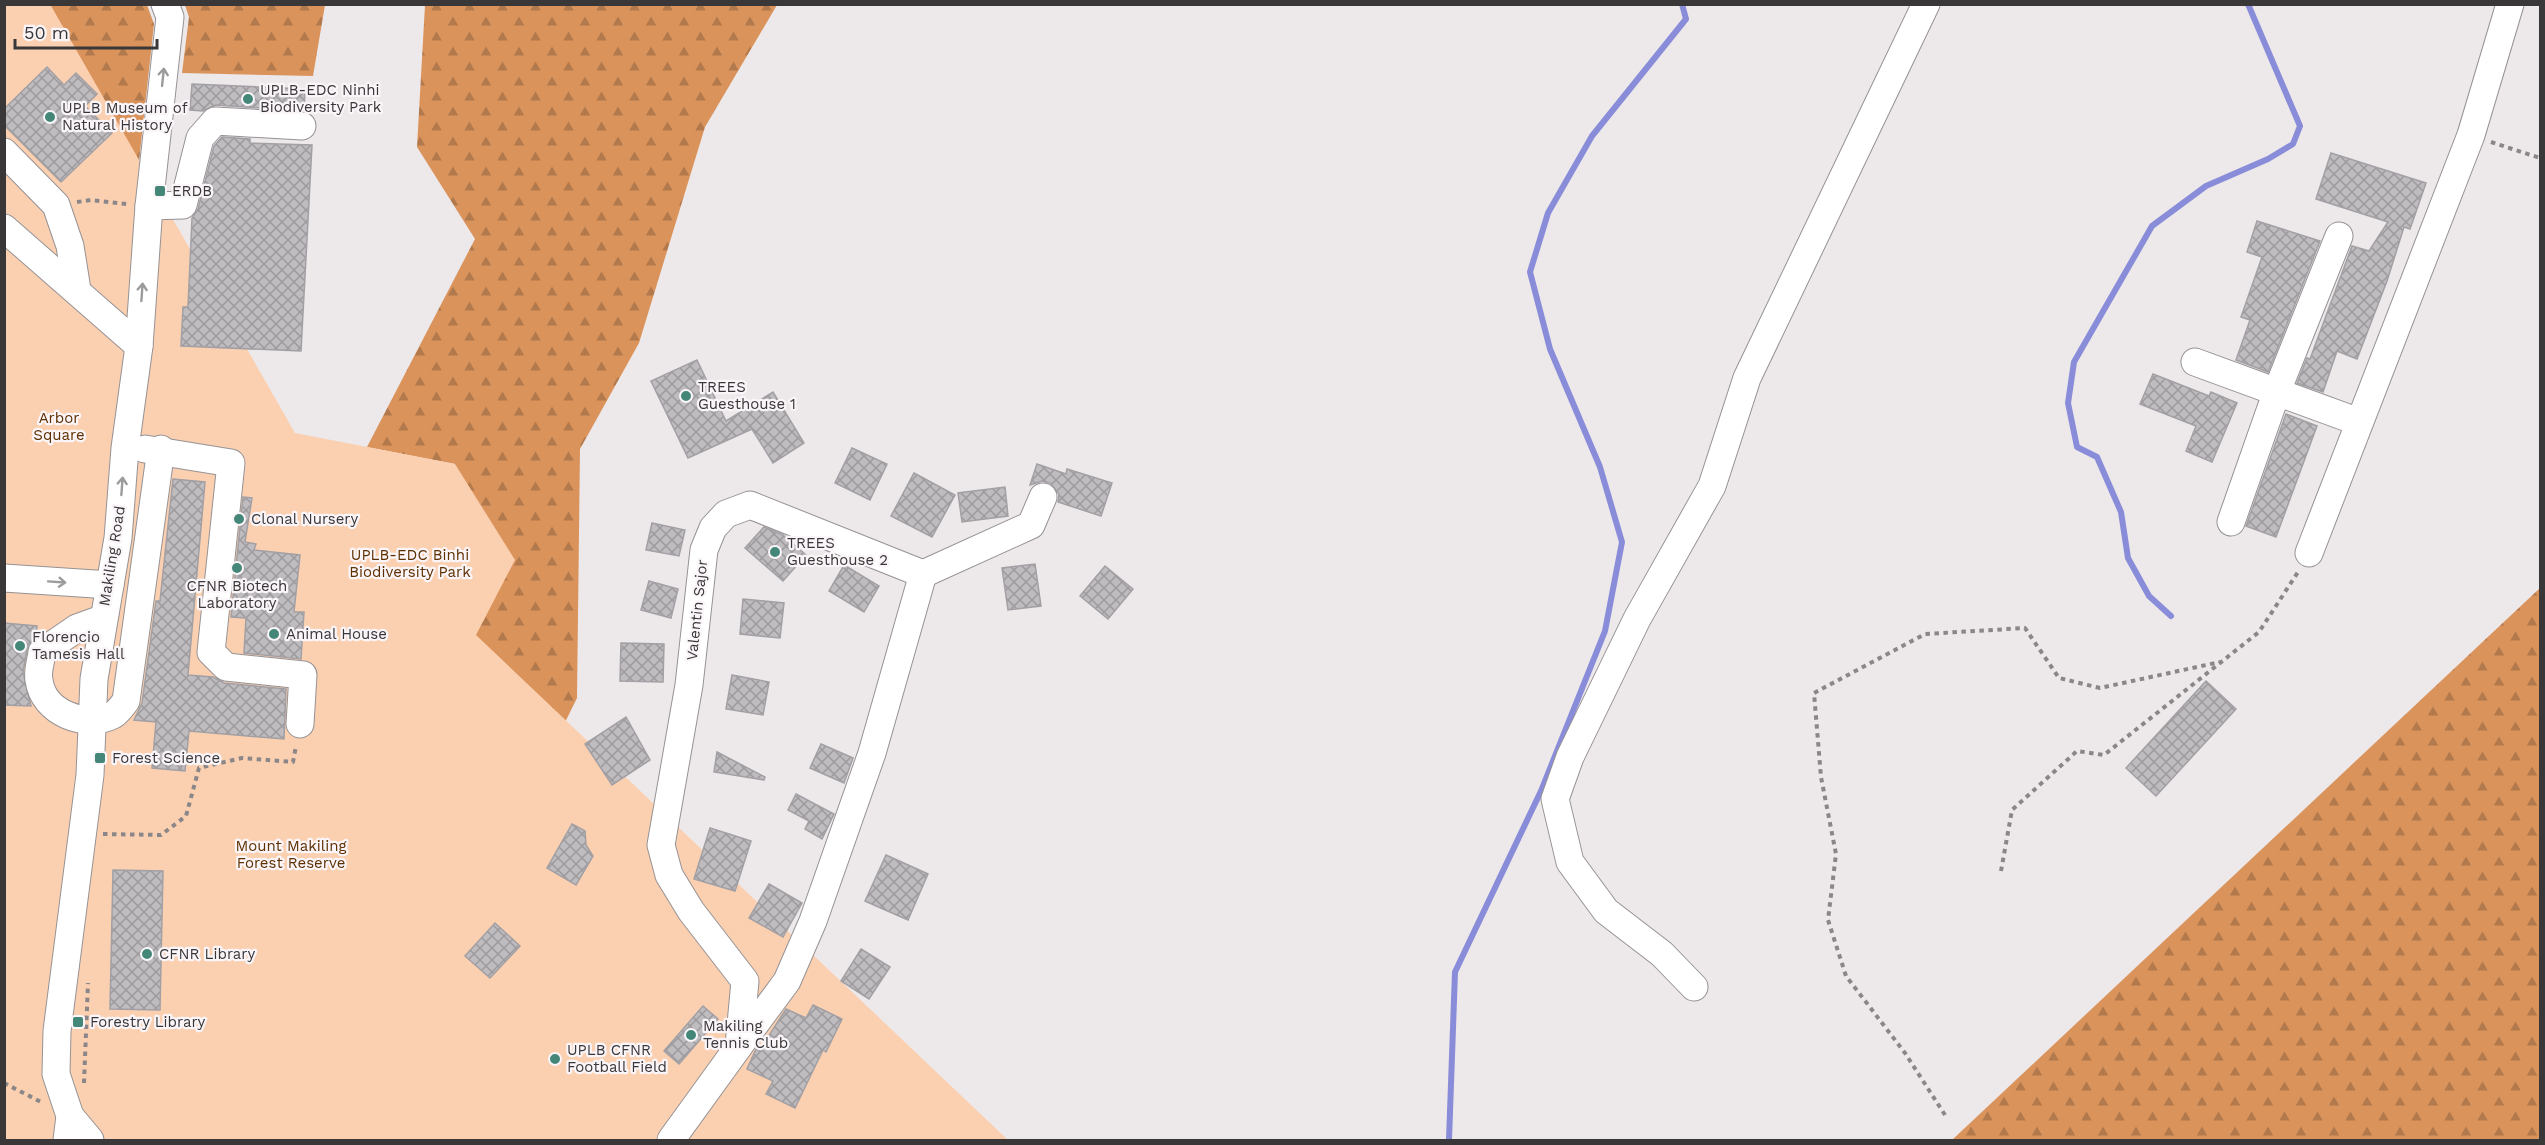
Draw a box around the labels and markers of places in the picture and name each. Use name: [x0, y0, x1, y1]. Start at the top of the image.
place label: UPLB-EDC Ninhi Biodiversity Park: [260, 81, 382, 116]
marker: UPLB-EDC Ninhi Biodiversity Park: [241, 92, 255, 106]
place label: UPLB Museum of Natural History: [62, 99, 188, 134]
marker: UPLB Museum of Natural History: [43, 110, 57, 124]
place label: ERDB: [172, 182, 212, 200]
marker: ERDB: [153, 184, 167, 198]
place label: TREES Guesthouse 1: [698, 378, 796, 413]
marker: TREES Guesthouse 1: [679, 389, 693, 403]
place label: Clonal Nursery: [251, 510, 358, 528]
marker: Clonal Nursery: [232, 512, 246, 526]
place label: TREES Guesthouse 2: [787, 534, 888, 569]
marker: TREES Guesthouse 2: [768, 545, 782, 559]
marker: CFNR Biotech Laboratory: [230, 561, 244, 575]
place label: CFNR Biotech Laboratory: [187, 577, 287, 612]
place label: Animal House: [286, 625, 387, 643]
marker: Animal House: [267, 627, 281, 641]
place label: Florencio Tamesis Hall: [32, 628, 125, 663]
marker: Florencio Tamesis Hall: [13, 639, 27, 653]
place label: Forest Science: [112, 749, 220, 767]
marker: Forest Science: [93, 751, 107, 765]
place label: CFNR Library: [159, 945, 255, 963]
marker: CFNR Library: [140, 947, 154, 961]
place label: Forestry Library: [90, 1013, 206, 1031]
marker: Forestry Library: [71, 1015, 85, 1029]
place label: Makiling Tennis Club: [703, 1017, 788, 1052]
marker: Makiling Tennis Club: [684, 1028, 698, 1042]
place label: UPLB CFNR Football Field: [567, 1041, 667, 1076]
marker: UPLB CFNR Football Field: [548, 1052, 562, 1066]

